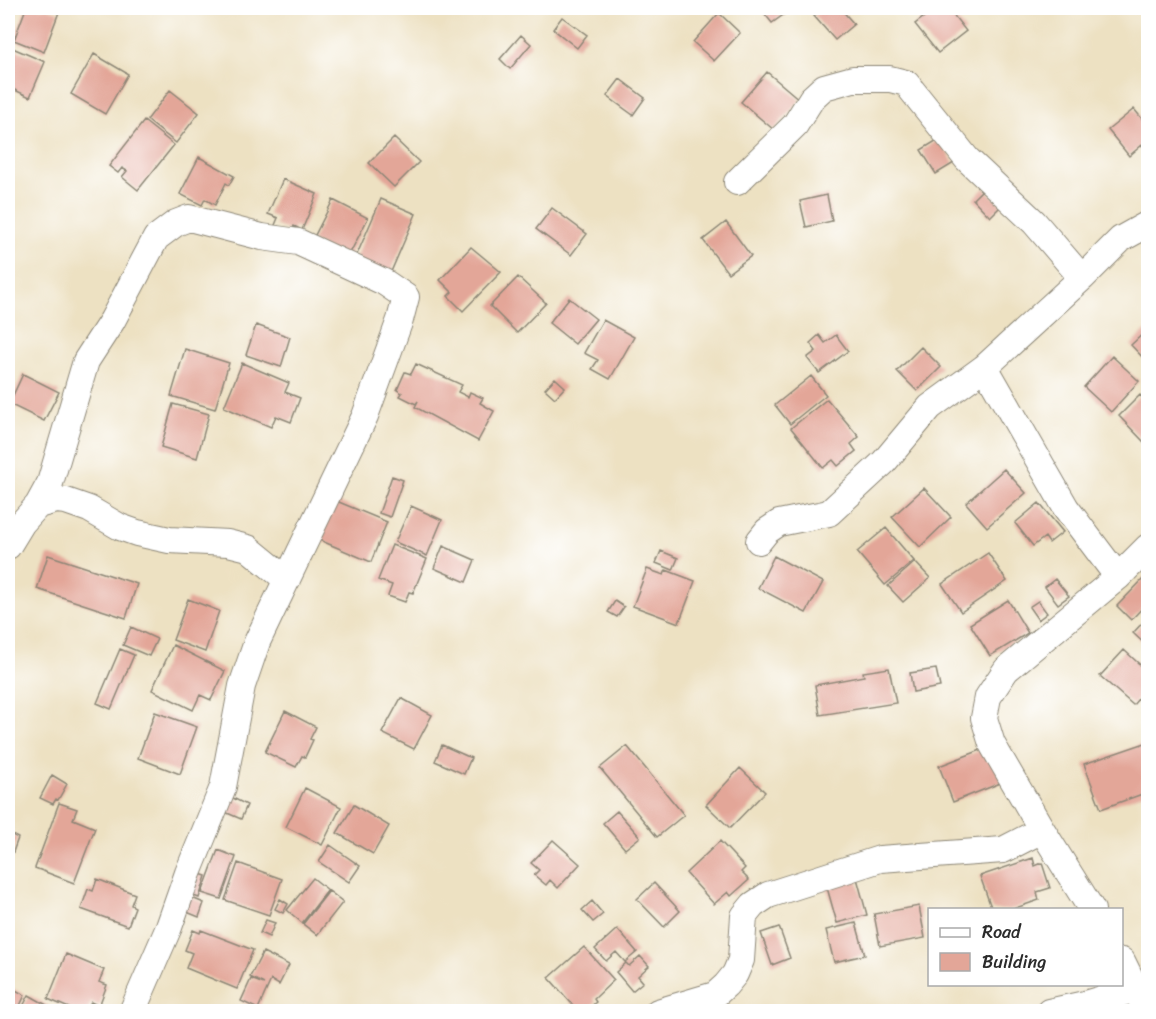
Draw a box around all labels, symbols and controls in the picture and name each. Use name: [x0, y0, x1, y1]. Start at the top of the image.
legend: [928, 908, 1123, 986]
text: Road: [982, 916, 1022, 948]
text: Building: [982, 946, 1046, 978]

